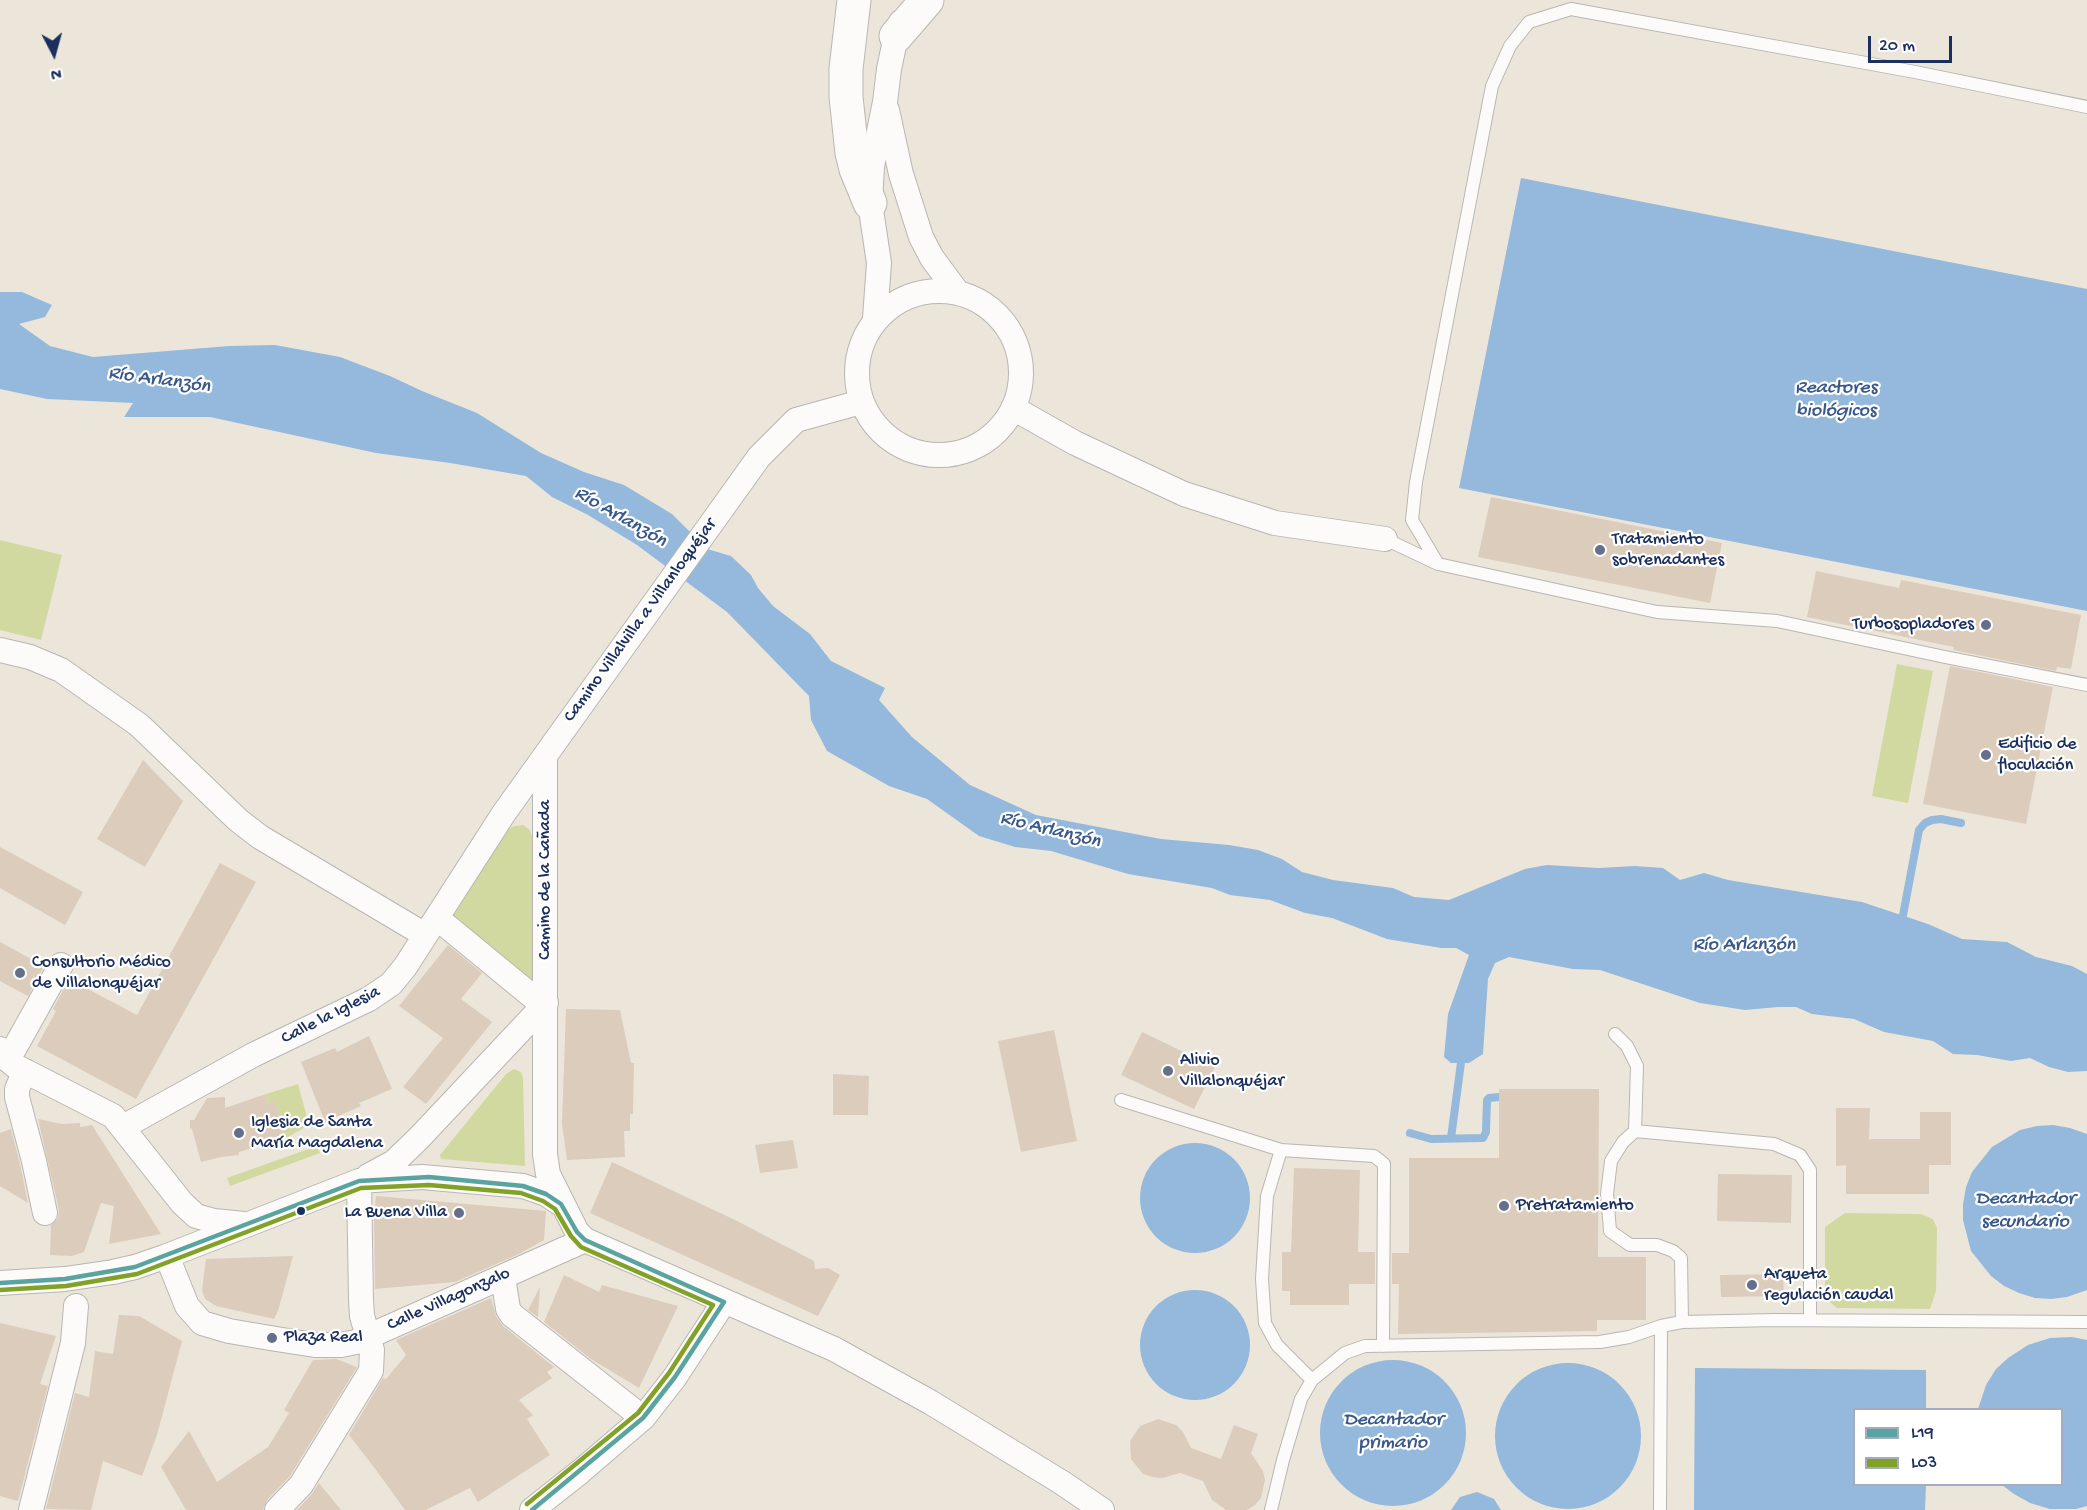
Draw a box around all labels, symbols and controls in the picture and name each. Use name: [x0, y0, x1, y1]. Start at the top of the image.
north arrow: [24, 24, 84, 84]
scale bar: [1871, 24, 1955, 62]
text: 20 m: [1879, 36, 1915, 57]
text: N: [50, 62, 62, 82]
water label: Río Arlanzón: [107, 362, 211, 400]
water label: Reactores biológicos: [1795, 377, 1877, 424]
water label: Río Arlanzón: [570, 482, 670, 554]
street label: Camino Villalvilla a Villanloquéjar: [560, 515, 722, 727]
place label: Tratamiento sobrenadantes: [1612, 529, 1724, 572]
marker: Tratamiento sobrenadantes: [1593, 543, 1607, 557]
place label: Turbosopladores: [1852, 614, 1974, 636]
marker: Turbosopladores: [1979, 618, 1993, 632]
place label: Edificio de floculación: [1998, 734, 2077, 777]
marker: Edificio de floculación: [1979, 748, 1993, 762]
street label: Camino de la Cañada: [535, 800, 557, 960]
water label: Río Arlanzón: [997, 807, 1103, 855]
water label: Río Arlanzón: [1693, 934, 1795, 958]
place label: Consultorio Médico de Villalonquéjar: [32, 952, 171, 994]
marker: Consultorio Médico de Villalonquéjar: [13, 966, 27, 980]
street label: Calle la Iglesia: [278, 982, 384, 1050]
place label: Alivio Villalonquéjar: [1180, 1050, 1284, 1092]
marker: Alivio Villalonquéjar: [1161, 1064, 1175, 1078]
place label: Iglesia de Santa María Magdalena: [251, 1112, 383, 1154]
marker: Iglesia de Santa María Magdalena: [232, 1126, 246, 1140]
water label: Decantador secundario: [1975, 1188, 2075, 1235]
place label: Pretratamiento: [1516, 1195, 1634, 1217]
marker: Pretratamiento: [1497, 1199, 1511, 1213]
place label: La Buena Villa: [345, 1202, 447, 1224]
unlabelled marker: [295, 1205, 307, 1217]
marker: La Buena Villa: [452, 1206, 466, 1220]
street label: Calle Villagonzalo: [384, 1263, 514, 1337]
place label: Arqueta regulación caudal: [1764, 1264, 1894, 1306]
marker: Arqueta regulación caudal: [1745, 1278, 1759, 1292]
place label: Plaza Real: [284, 1327, 363, 1349]
marker: Plaza Real: [265, 1331, 279, 1345]
legend: [1853, 1408, 2063, 1486]
water label: Decantador primario: [1343, 1409, 1443, 1456]
text: L19: [1911, 1423, 1934, 1444]
text: L03: [1911, 1453, 1937, 1474]

